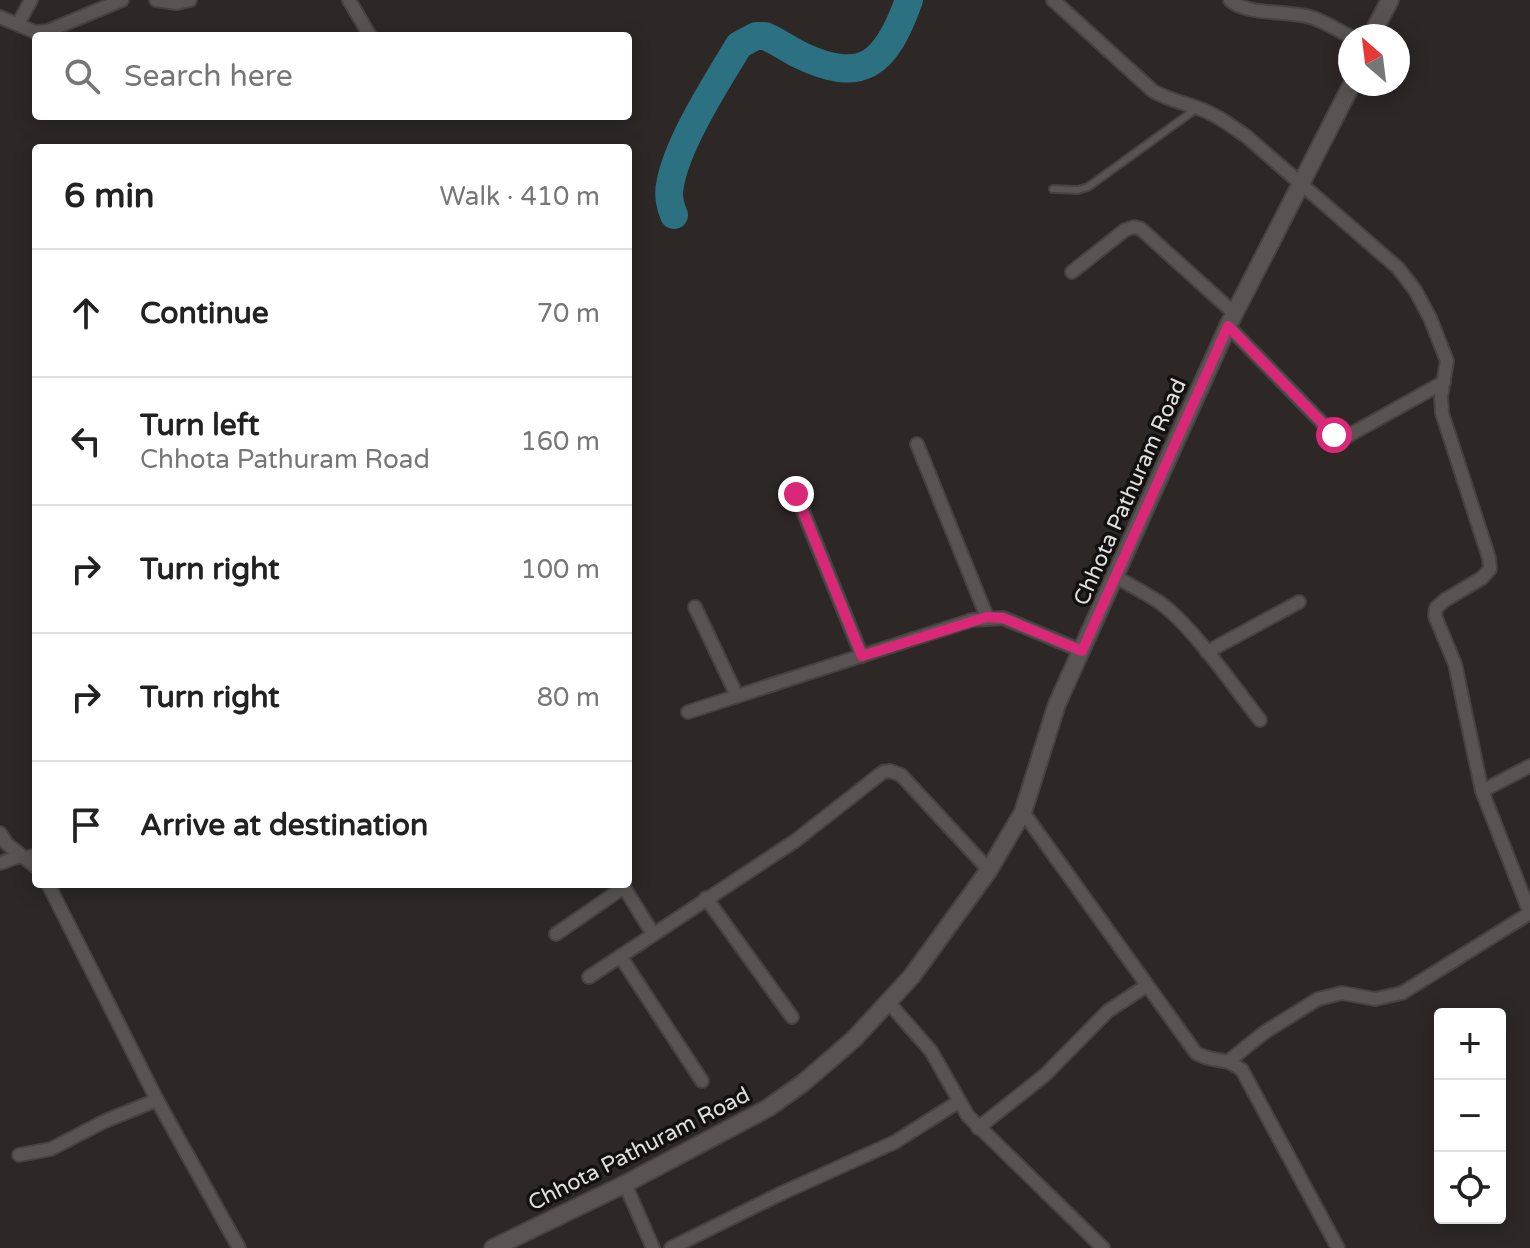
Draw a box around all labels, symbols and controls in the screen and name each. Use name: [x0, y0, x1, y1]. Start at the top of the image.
north arrow: [1338, 24, 1410, 96]
search box: [32, 32, 632, 120]
icon: search: [60, 54, 104, 98]
text: Search here: [124, 58, 293, 95]
text: 6 min: [64, 176, 155, 217]
text: Walk · 410 m: [440, 181, 600, 212]
icon: ahead: [64, 291, 108, 335]
text: Continue: [140, 295, 269, 332]
text: 70 m: [537, 298, 600, 329]
street label: Chhota Pathuram Road: [1068, 375, 1192, 609]
text: Turn left: [140, 407, 259, 444]
route start: [1316, 417, 1352, 453]
icon: left: [64, 419, 108, 463]
text: 160 m: [520, 426, 600, 457]
text: Chhota Pathuram Road: [140, 444, 430, 475]
route end: [778, 476, 814, 512]
icon: right: [64, 547, 108, 591]
text: Turn right: [140, 551, 280, 588]
text: 100 m: [520, 554, 600, 585]
icon: right: [64, 675, 108, 719]
text: Turn right: [140, 679, 280, 716]
text: 80 m: [537, 682, 600, 713]
icon: arrive: [64, 803, 108, 847]
text: Arrive at destination: [140, 807, 428, 844]
map controls: [1434, 1008, 1506, 1224]
button: +: [1434, 1008, 1506, 1080]
button: −: [1434, 1080, 1506, 1152]
street label: Chhota Pathuram Road: [524, 1082, 754, 1216]
button: locate: [1434, 1152, 1506, 1224]

